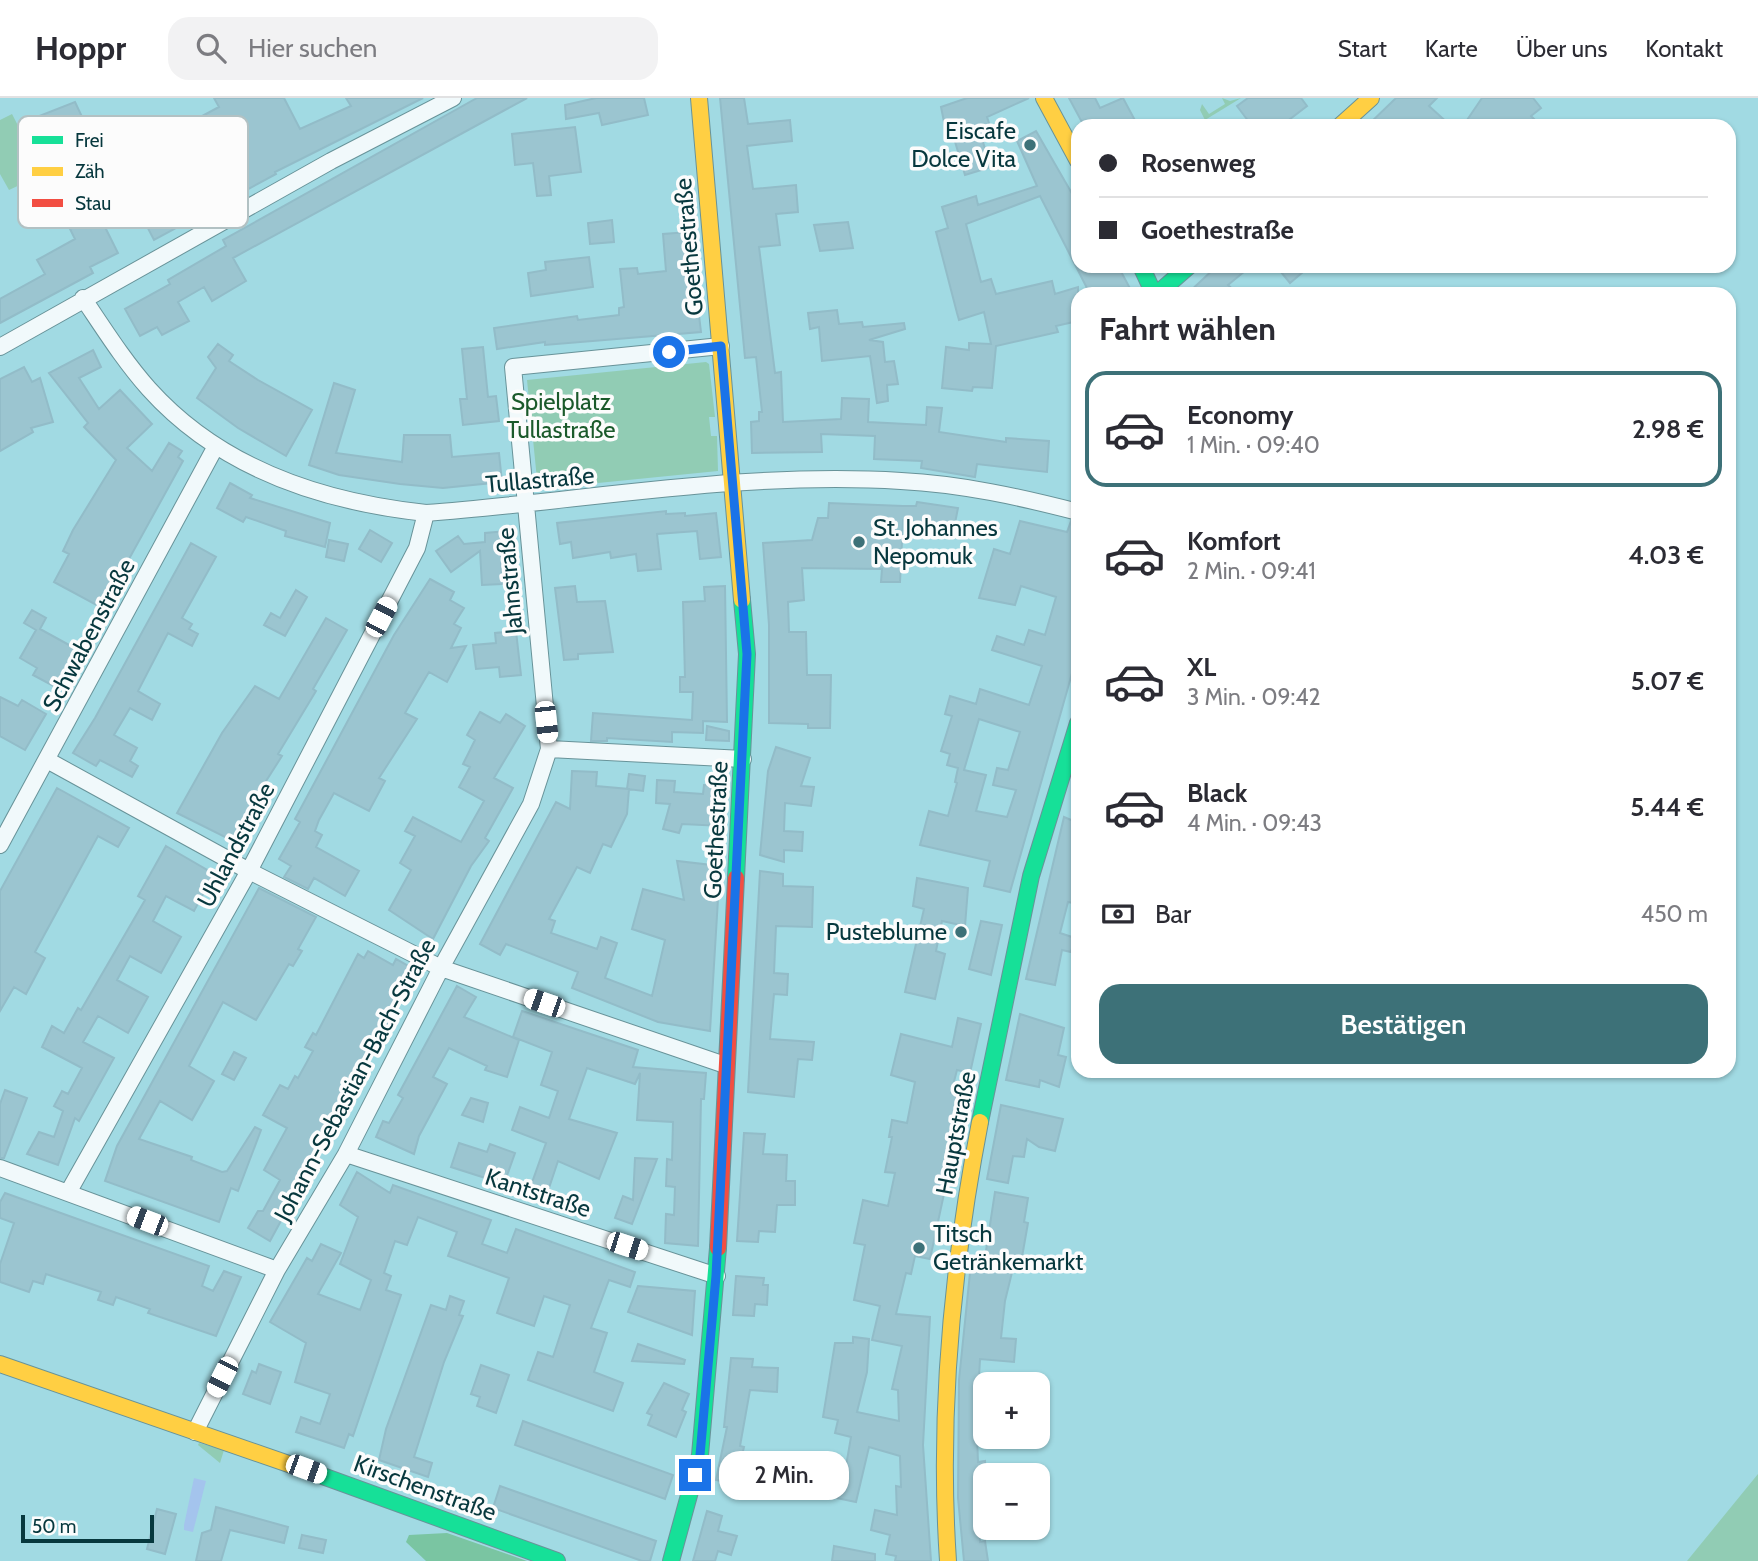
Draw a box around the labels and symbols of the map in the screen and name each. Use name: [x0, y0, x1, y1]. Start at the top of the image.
legend: [18, 116, 248, 228]
place label: Eiscafe Dolce Vita: [911, 116, 1016, 173]
text: Frei: [75, 129, 104, 152]
marker: Eiscafe Dolce Vita: [1022, 137, 1038, 153]
text: Zäh: [75, 160, 105, 183]
street label: Goethestraße: [668, 177, 709, 317]
text: Stau: [75, 192, 111, 215]
route start: [653, 336, 685, 368]
park label: Spielplatz Tullastraße: [506, 387, 616, 444]
street label: Tullastraße: [484, 460, 596, 499]
place label: St. Johannes Nepomuk: [873, 513, 998, 570]
street label: Jahnstraße: [490, 527, 529, 637]
marker: St. Johannes Nepomuk: [851, 534, 867, 550]
street label: Schwabenstraße: [36, 554, 141, 716]
car: [362, 594, 401, 640]
car: [534, 700, 559, 744]
street label: Goethestraße: [697, 760, 734, 900]
street label: Uhlandstraße: [191, 777, 281, 912]
place label: Pusteblume: [826, 917, 947, 946]
marker: Pusteblume: [953, 924, 969, 940]
street label: Johann-Sebastian-Bach-Straße: [267, 934, 442, 1227]
car: [521, 986, 568, 1020]
street label: Hauptstraße: [929, 1069, 982, 1197]
street label: Kantstraße: [482, 1162, 595, 1223]
car: [124, 1204, 171, 1238]
place label: Titsch Getränkemarkt: [933, 1219, 1083, 1276]
car: [604, 1230, 651, 1262]
marker: Titsch Getränkemarkt: [911, 1240, 927, 1256]
car: [204, 1354, 241, 1400]
street label: Kirschenstraße: [350, 1448, 500, 1527]
callout: 2 Min.: [720, 1450, 849, 1500]
car: [283, 1452, 330, 1486]
route end: [679, 1459, 711, 1491]
scale bar: [21, 1512, 154, 1544]

